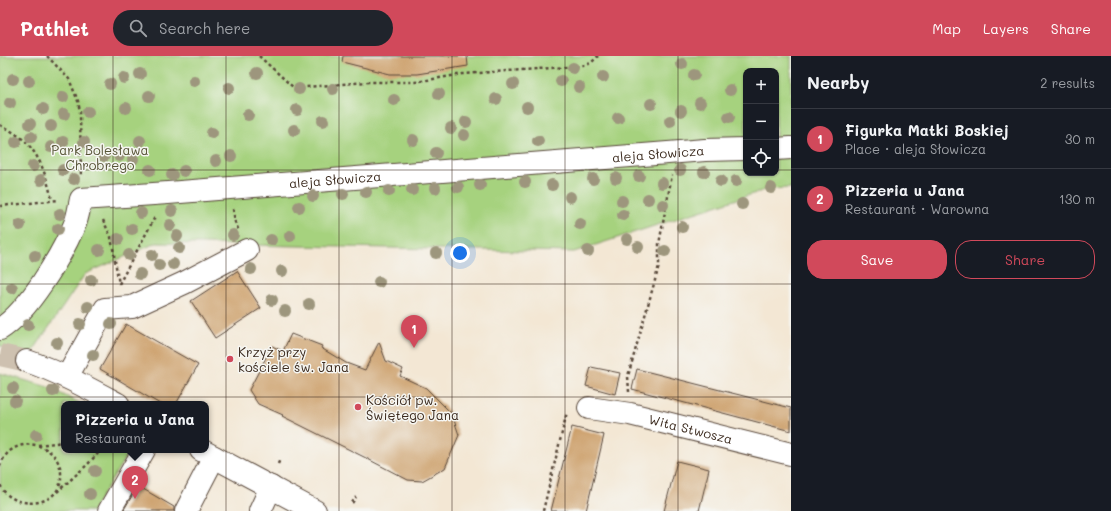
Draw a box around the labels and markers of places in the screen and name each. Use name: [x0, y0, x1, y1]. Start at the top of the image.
pin: 1: [401, 315, 427, 348]
place label: Krzyż przy kościele św. Jana: [238, 343, 349, 375]
marker: Krzyż przy kościele św. Jana: [225, 354, 235, 364]
place label: Kościół pw. Świętego Jana: [366, 391, 459, 423]
marker: Kościół pw. Świętego Jana: [353, 402, 363, 412]
pin: 2: [122, 466, 148, 499]

